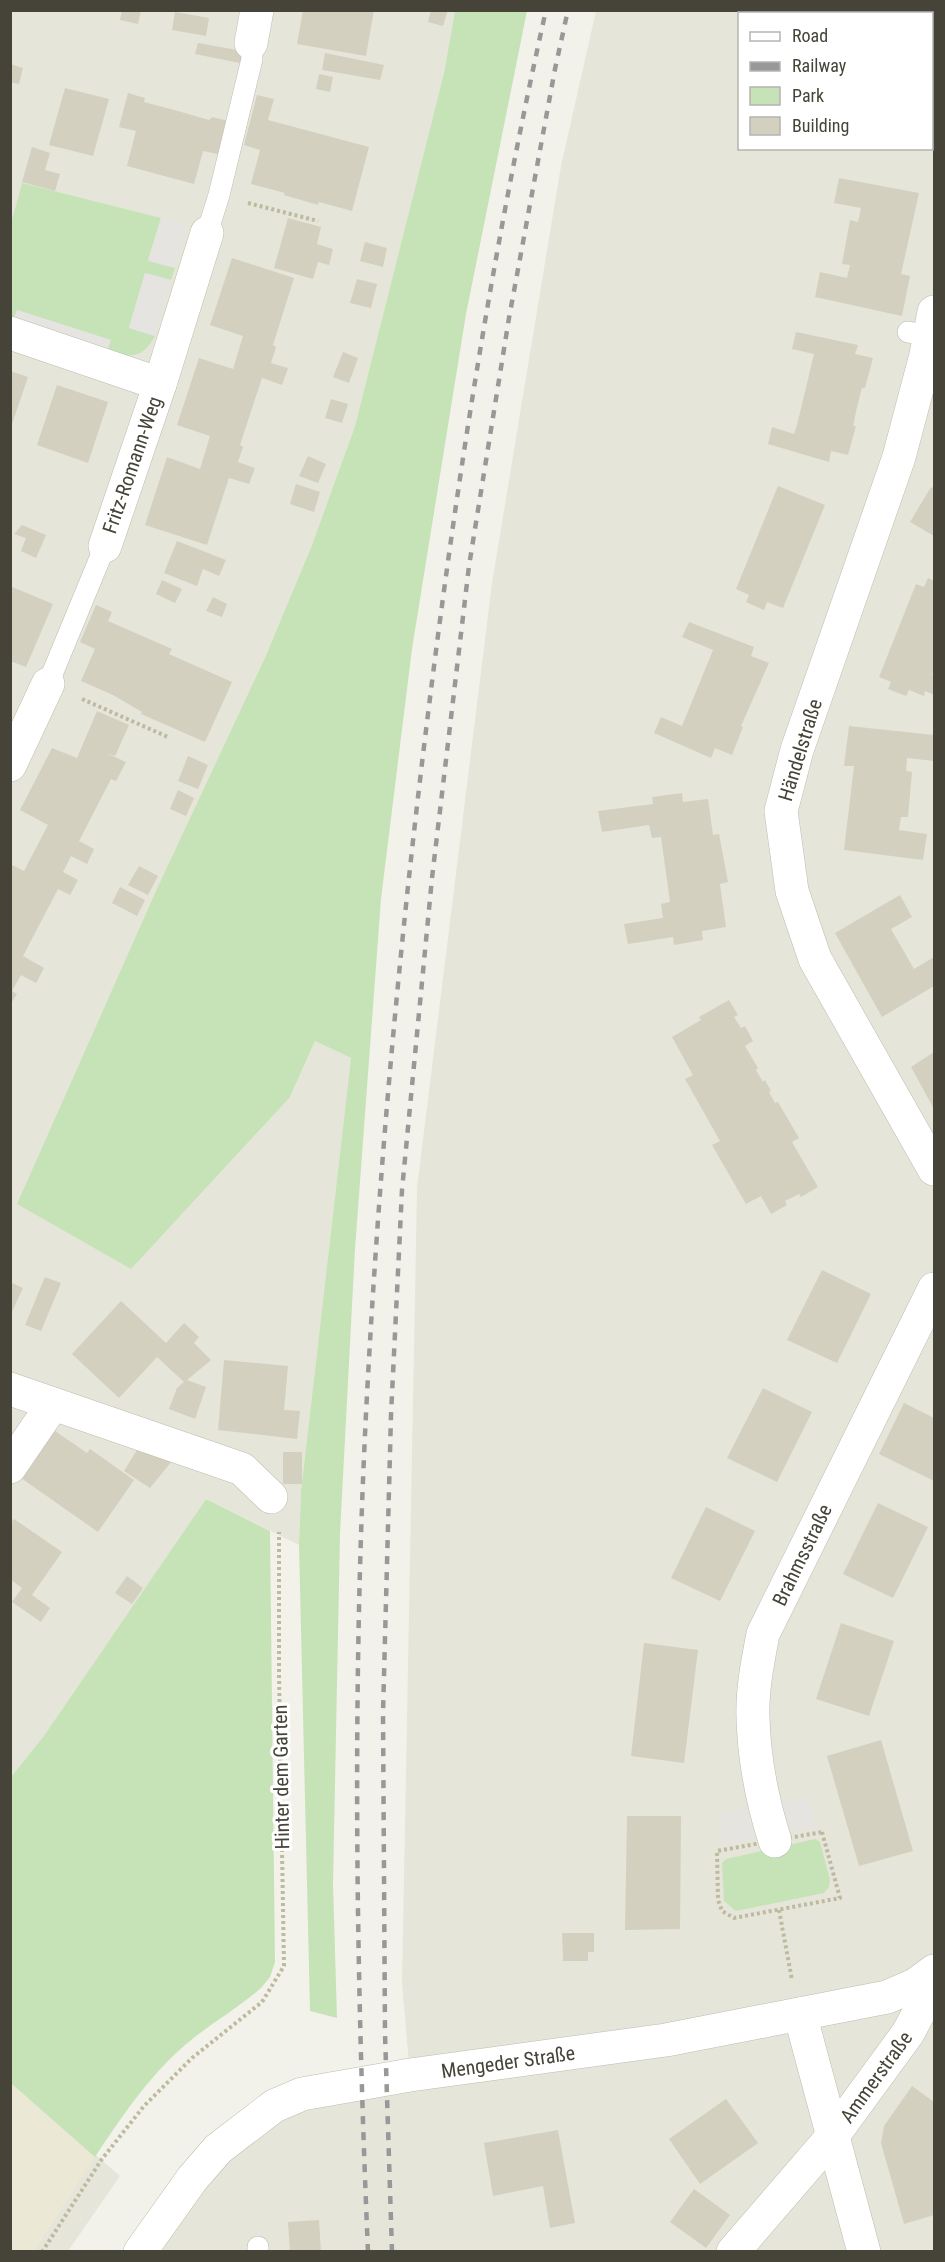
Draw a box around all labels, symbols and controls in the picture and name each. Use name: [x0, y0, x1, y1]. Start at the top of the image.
legend: [738, 12, 933, 150]
text: Road: [792, 25, 828, 46]
text: Railway: [792, 55, 847, 76]
text: Park: [792, 85, 824, 106]
text: Building: [792, 115, 849, 136]
street label: Fritz-Romann-Weg: [97, 393, 167, 537]
street label: Händelstraße: [773, 696, 827, 804]
street label: Brahmsstraße: [767, 1500, 837, 1610]
street label: Hinter dem Garten: [268, 1705, 294, 1849]
street label: Ammerstraße: [835, 2027, 917, 2127]
street label: Mengeder Straße: [440, 2041, 576, 2083]

